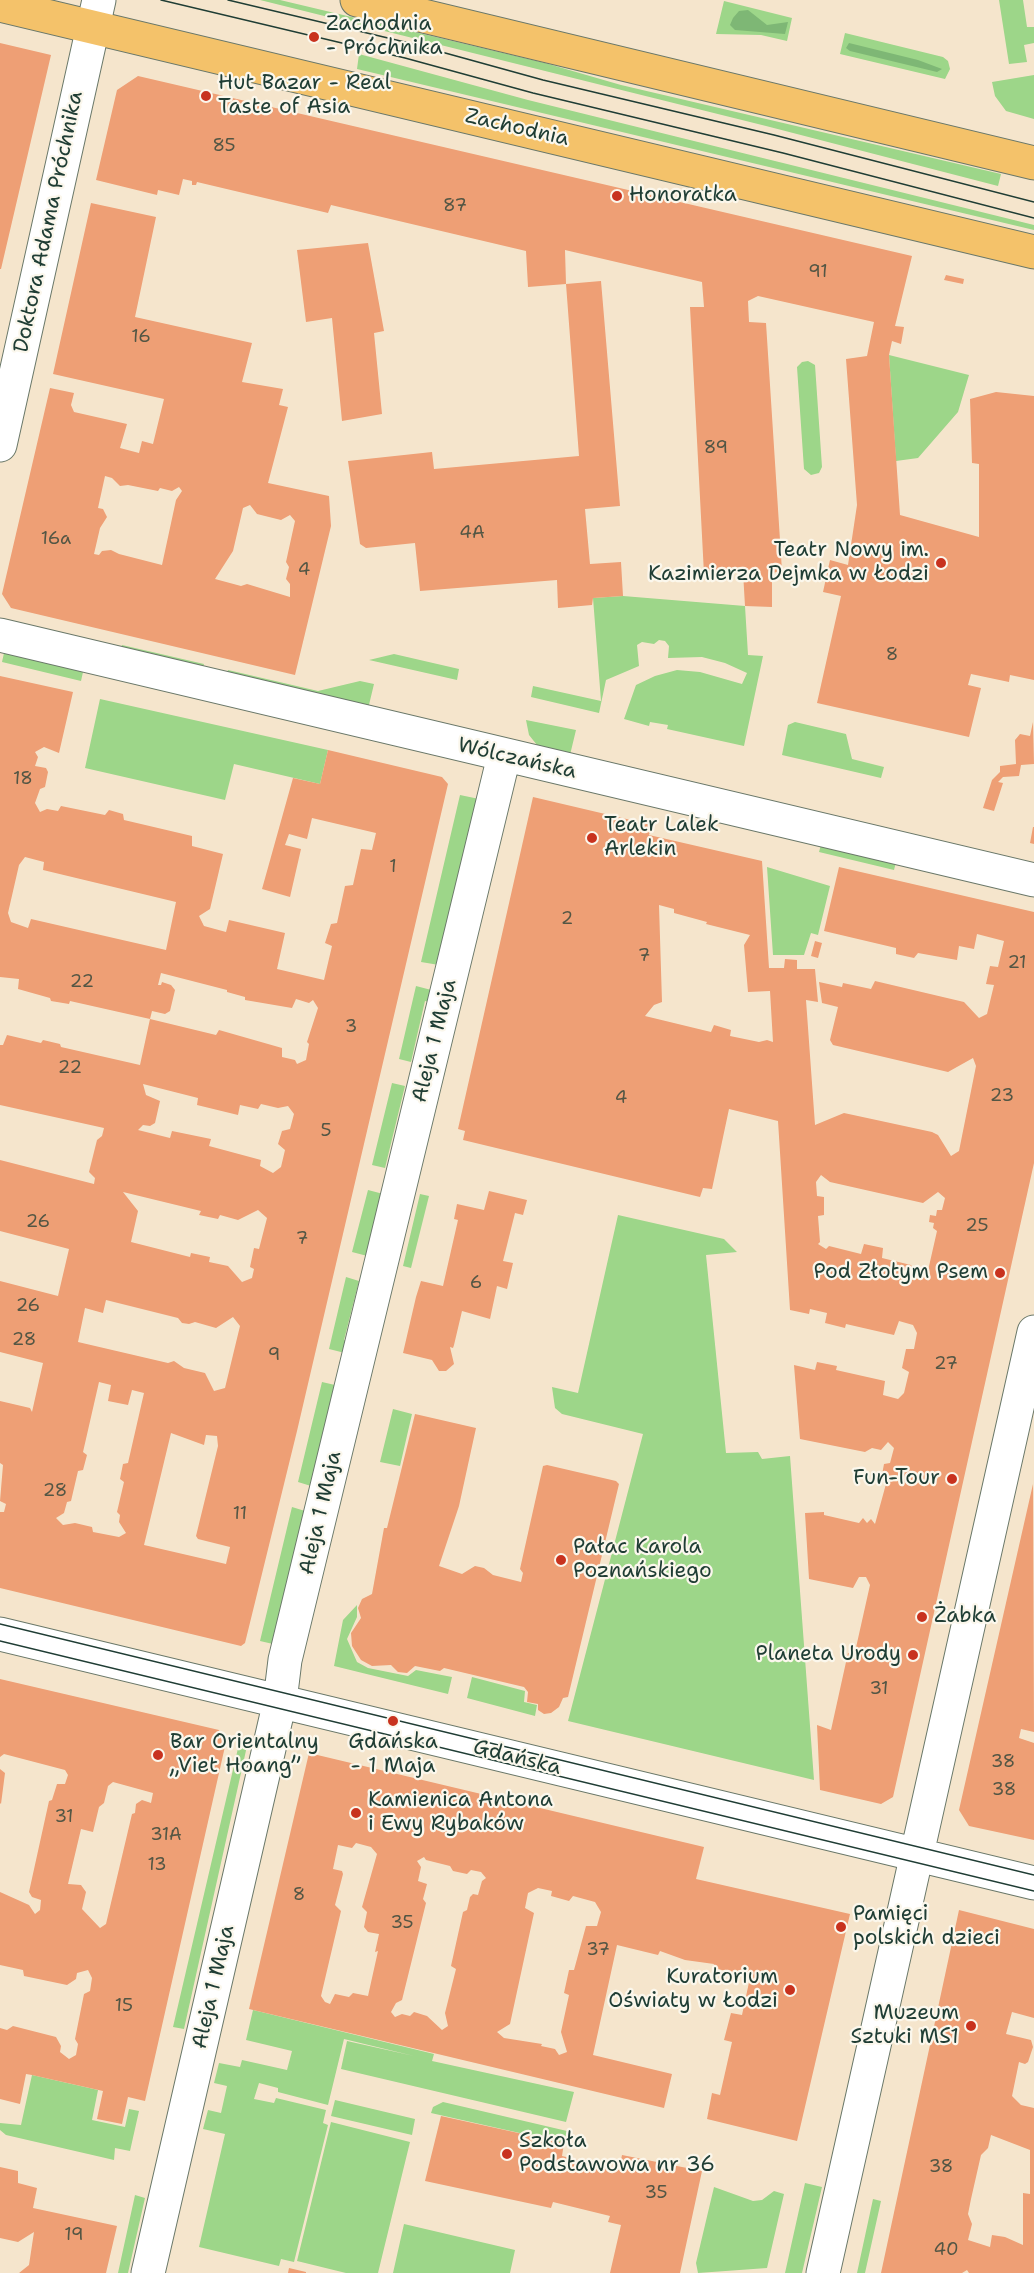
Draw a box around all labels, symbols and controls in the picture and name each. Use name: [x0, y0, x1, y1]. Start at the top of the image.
place label: Zachodnia - Próchnika: [326, 12, 443, 62]
marker: Zachodnia - Próchnika: [307, 30, 321, 44]
place label: Hut Bazar - Real Taste of Asia: [218, 71, 391, 121]
street label: Doktora Adama Próchnika: [9, 89, 89, 355]
marker: Hut Bazar - Real Taste of Asia: [199, 89, 213, 103]
street label: Zachodnia: [463, 104, 571, 152]
house number: 85: [212, 135, 236, 157]
place label: Honoratka: [629, 183, 737, 209]
marker: Honoratka: [610, 189, 624, 203]
house number: 87: [443, 195, 467, 217]
house number: 91: [808, 261, 828, 283]
house number: 16: [131, 326, 151, 348]
house number: 89: [704, 437, 728, 459]
house number: 4A: [459, 522, 485, 544]
house number: 16a: [41, 528, 71, 550]
place label: Teatr Nowy im. Kazimierza Dejmka w Łodzi: [648, 538, 929, 588]
marker: Teatr Nowy im. Kazimierza Dejmka w Łodzi: [934, 556, 948, 570]
house number: 4: [298, 559, 310, 581]
house number: 8: [886, 644, 898, 666]
street label: Wólczańska: [455, 733, 579, 785]
house number: 18: [13, 768, 33, 790]
place label: Teatr Lalek Arlekin: [604, 813, 719, 863]
marker: Teatr Lalek Arlekin: [585, 831, 599, 845]
house number: 1: [389, 856, 397, 878]
house number: 2: [561, 908, 573, 930]
house number: 7: [638, 945, 650, 967]
house number: 21: [1007, 952, 1027, 974]
house number: 22: [70, 971, 94, 993]
street label: Aleja 1 Maja: [408, 977, 462, 1105]
house number: 3: [345, 1016, 357, 1038]
house number: 22: [58, 1057, 82, 1079]
house number: 23: [990, 1085, 1014, 1107]
house number: 4: [615, 1087, 627, 1109]
house number: 5: [320, 1120, 332, 1142]
house number: 26: [26, 1211, 50, 1233]
house number: 25: [965, 1215, 989, 1237]
house number: 7: [296, 1228, 308, 1250]
place label: Pod Złotym Psem: [813, 1260, 988, 1286]
marker: Pod Złotym Psem: [993, 1266, 1007, 1280]
house number: 6: [470, 1272, 482, 1294]
house number: 26: [16, 1295, 40, 1317]
house number: 28: [12, 1329, 36, 1351]
house number: 9: [268, 1344, 280, 1366]
house number: 27: [934, 1353, 958, 1375]
street label: Aleja 1 Maja: [295, 1449, 347, 1577]
place label: Fun-Tour: [853, 1466, 940, 1492]
marker: Fun-Tour: [945, 1472, 959, 1486]
house number: 28: [43, 1480, 67, 1502]
house number: 11: [233, 1503, 247, 1525]
place label: Pałac Karola Poznańskiego: [573, 1535, 712, 1585]
marker: Pałac Karola Poznańskiego: [554, 1553, 568, 1567]
place label: Żabka: [934, 1604, 996, 1630]
marker: Żabka: [915, 1610, 929, 1624]
place label: Planeta Urody: [756, 1642, 901, 1668]
marker: Planeta Urody: [906, 1648, 920, 1662]
house number: 31: [869, 1678, 889, 1700]
marker: Gdańska - 1 Maja: [386, 1714, 400, 1728]
place label: Bar Orientalny „Viet Hoang”: [170, 1730, 319, 1780]
place label: Gdańska - 1 Maja: [348, 1730, 438, 1780]
street label: Gdańska: [471, 1735, 563, 1781]
marker: Bar Orientalny „Viet Hoang”: [151, 1748, 165, 1762]
house number: 38: [991, 1751, 1015, 1773]
house number: 38: [992, 1779, 1016, 1801]
place label: Kamienica Antona i Ewy Rybaków: [368, 1788, 553, 1838]
house number: 31: [54, 1806, 74, 1828]
marker: Kamienica Antona i Ewy Rybaków: [349, 1806, 363, 1820]
house number: 31A: [150, 1824, 182, 1846]
house number: 13: [147, 1854, 167, 1876]
house number: 8: [293, 1884, 305, 1906]
place label: Pamięci polskich dzieci: [853, 1902, 1000, 1952]
house number: 35: [390, 1912, 414, 1934]
marker: Pamięci polskich dzieci: [834, 1920, 848, 1934]
street label: Aleja 1 Maja: [188, 1923, 240, 2051]
house number: 37: [586, 1939, 610, 1961]
place label: Kuratorium Oświaty w Łodzi: [608, 1965, 778, 2015]
marker: Kuratorium Oświaty w Łodzi: [783, 1983, 797, 1997]
house number: 15: [115, 1995, 133, 2017]
place label: Muzeum Sztuki MS1: [850, 2001, 959, 2051]
marker: Muzeum Sztuki MS1: [964, 2019, 978, 2033]
place label: Szkoła Podstawowa nr 36: [519, 2129, 715, 2179]
marker: Szkoła Podstawowa nr 36: [500, 2147, 514, 2161]
house number: 38: [929, 2156, 953, 2178]
house number: 35: [644, 2182, 668, 2204]
house number: 19: [64, 2224, 84, 2246]
house number: 40: [933, 2239, 959, 2261]

